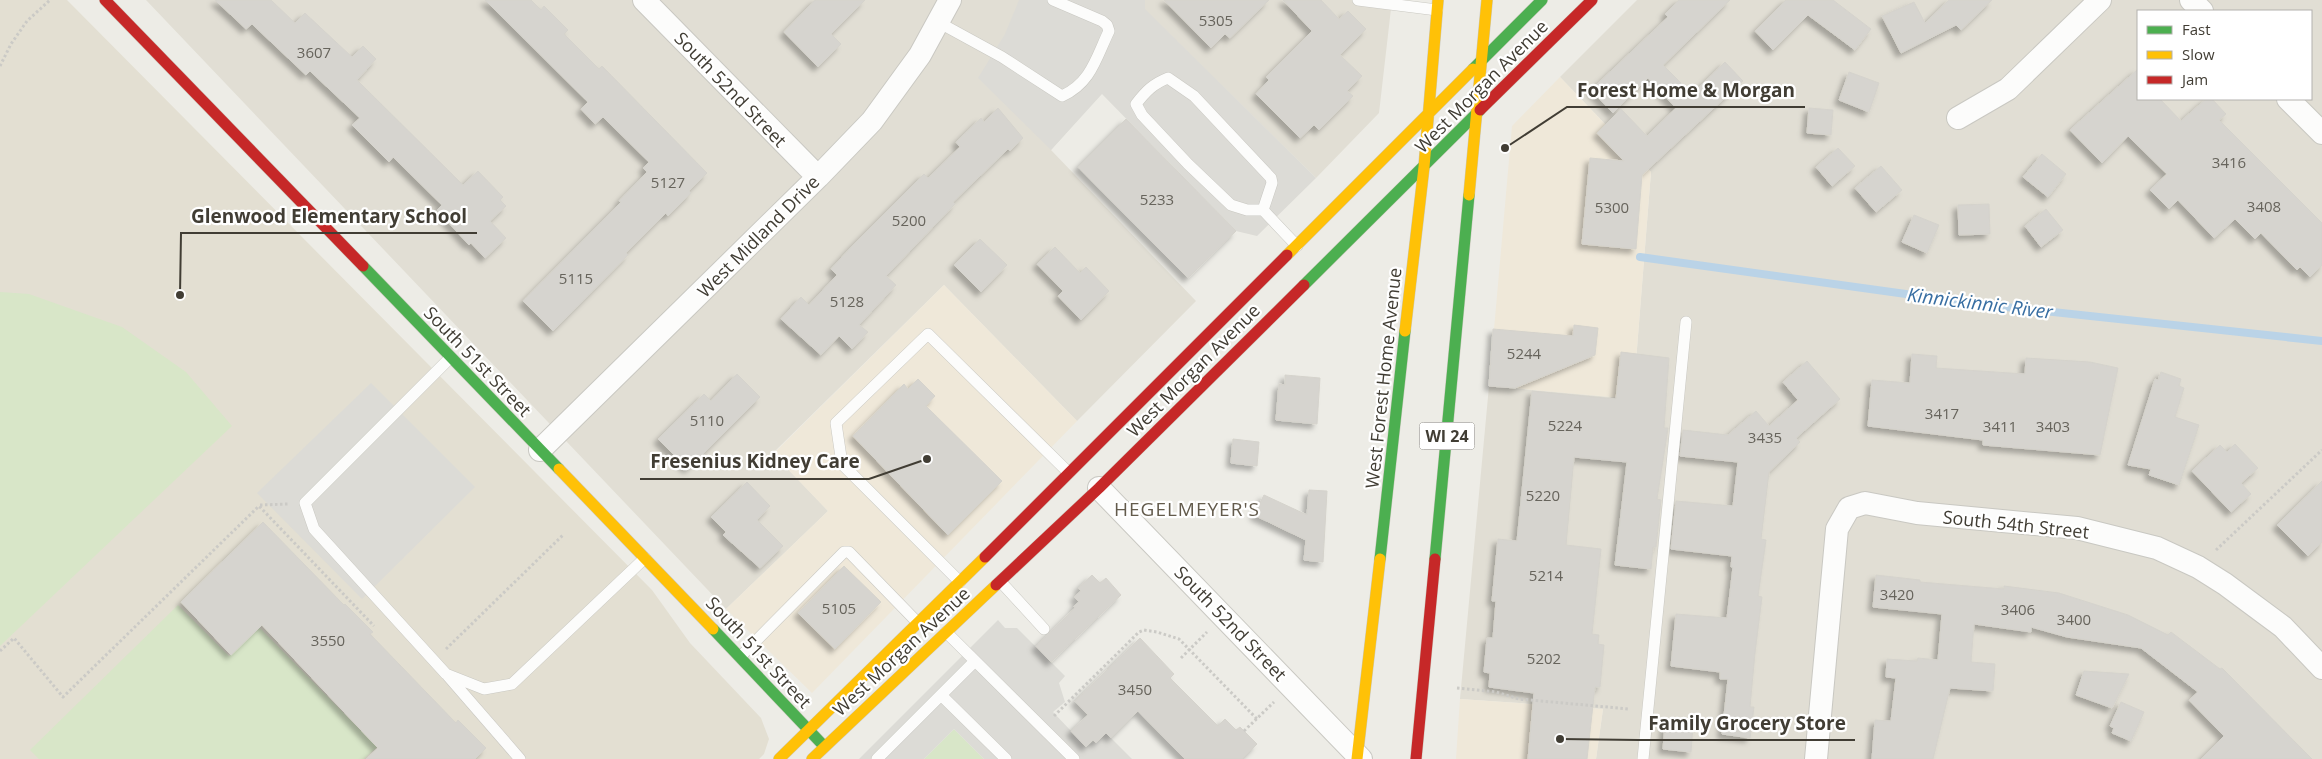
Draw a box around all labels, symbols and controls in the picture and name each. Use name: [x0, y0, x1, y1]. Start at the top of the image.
house number: 5305: [1199, 10, 1233, 30]
legend: [2137, 10, 2312, 100]
street label: West Morgan Avenue: [1409, 14, 1553, 158]
text: Fast: [2182, 19, 2211, 39]
street label: South 52nd Street: [670, 26, 792, 152]
house number: 3607: [297, 42, 331, 62]
text: Slow: [2182, 44, 2215, 64]
text: Jam: [2180, 69, 2208, 89]
callout: Forest Home & Morgan: [1567, 73, 1805, 107]
text: Forest Home & Morgan: [1577, 77, 1795, 103]
house number: 3416: [2212, 152, 2246, 172]
street label: West Midland Drive: [692, 170, 824, 302]
house number: 5127: [651, 172, 685, 192]
house number: 5233: [1140, 189, 1174, 209]
house number: 3408: [2247, 196, 2281, 216]
house number: 5300: [1595, 197, 1629, 217]
callout: Glenwood Elementary School: [181, 199, 477, 233]
text: Glenwood Elementary School: [191, 203, 467, 229]
house number: 5200: [892, 210, 926, 230]
street label: West Forest Home Avenue: [1359, 266, 1407, 490]
house number: 5115: [559, 268, 593, 288]
water label: Kinnickinnic River: [1906, 281, 2056, 325]
house number: 5128: [830, 291, 864, 311]
street label: West Morgan Avenue: [1121, 298, 1265, 442]
street label: South 51st Street: [419, 301, 537, 421]
house number: 5244: [1507, 343, 1542, 363]
house number: 3417: [1925, 403, 1959, 423]
house number: 5110: [690, 410, 724, 430]
house number: 5224: [1548, 415, 1583, 435]
house number: 3411: [1983, 416, 2017, 436]
house number: 3403: [2036, 416, 2070, 436]
road number: WI 24: [1420, 422, 1474, 450]
house number: 3435: [1748, 427, 1782, 447]
callout: Fresenius Kidney Care: [640, 445, 869, 479]
text: Fresenius Kidney Care: [650, 448, 860, 474]
house number: 5220: [1526, 485, 1560, 505]
district label: HEGELMEYER'S: [1114, 496, 1260, 522]
street label: South 54th Street: [1942, 504, 2090, 544]
street label: South 52nd Street: [1170, 560, 1292, 686]
house number: 5214: [1529, 565, 1564, 585]
street label: West Morgan Avenue: [827, 581, 975, 721]
house number: 3420: [1880, 584, 1914, 604]
street label: South 51st Street: [701, 591, 817, 713]
house number: 5105: [822, 598, 856, 618]
house number: 3406: [2001, 599, 2035, 619]
house number: 3400: [2057, 609, 2091, 629]
house number: 3550: [311, 630, 345, 650]
house number: 5202: [1527, 648, 1561, 668]
house number: 3450: [1118, 679, 1152, 699]
callout: Family Grocery Store: [1638, 706, 1855, 740]
text: Family Grocery Store: [1648, 710, 1846, 736]

